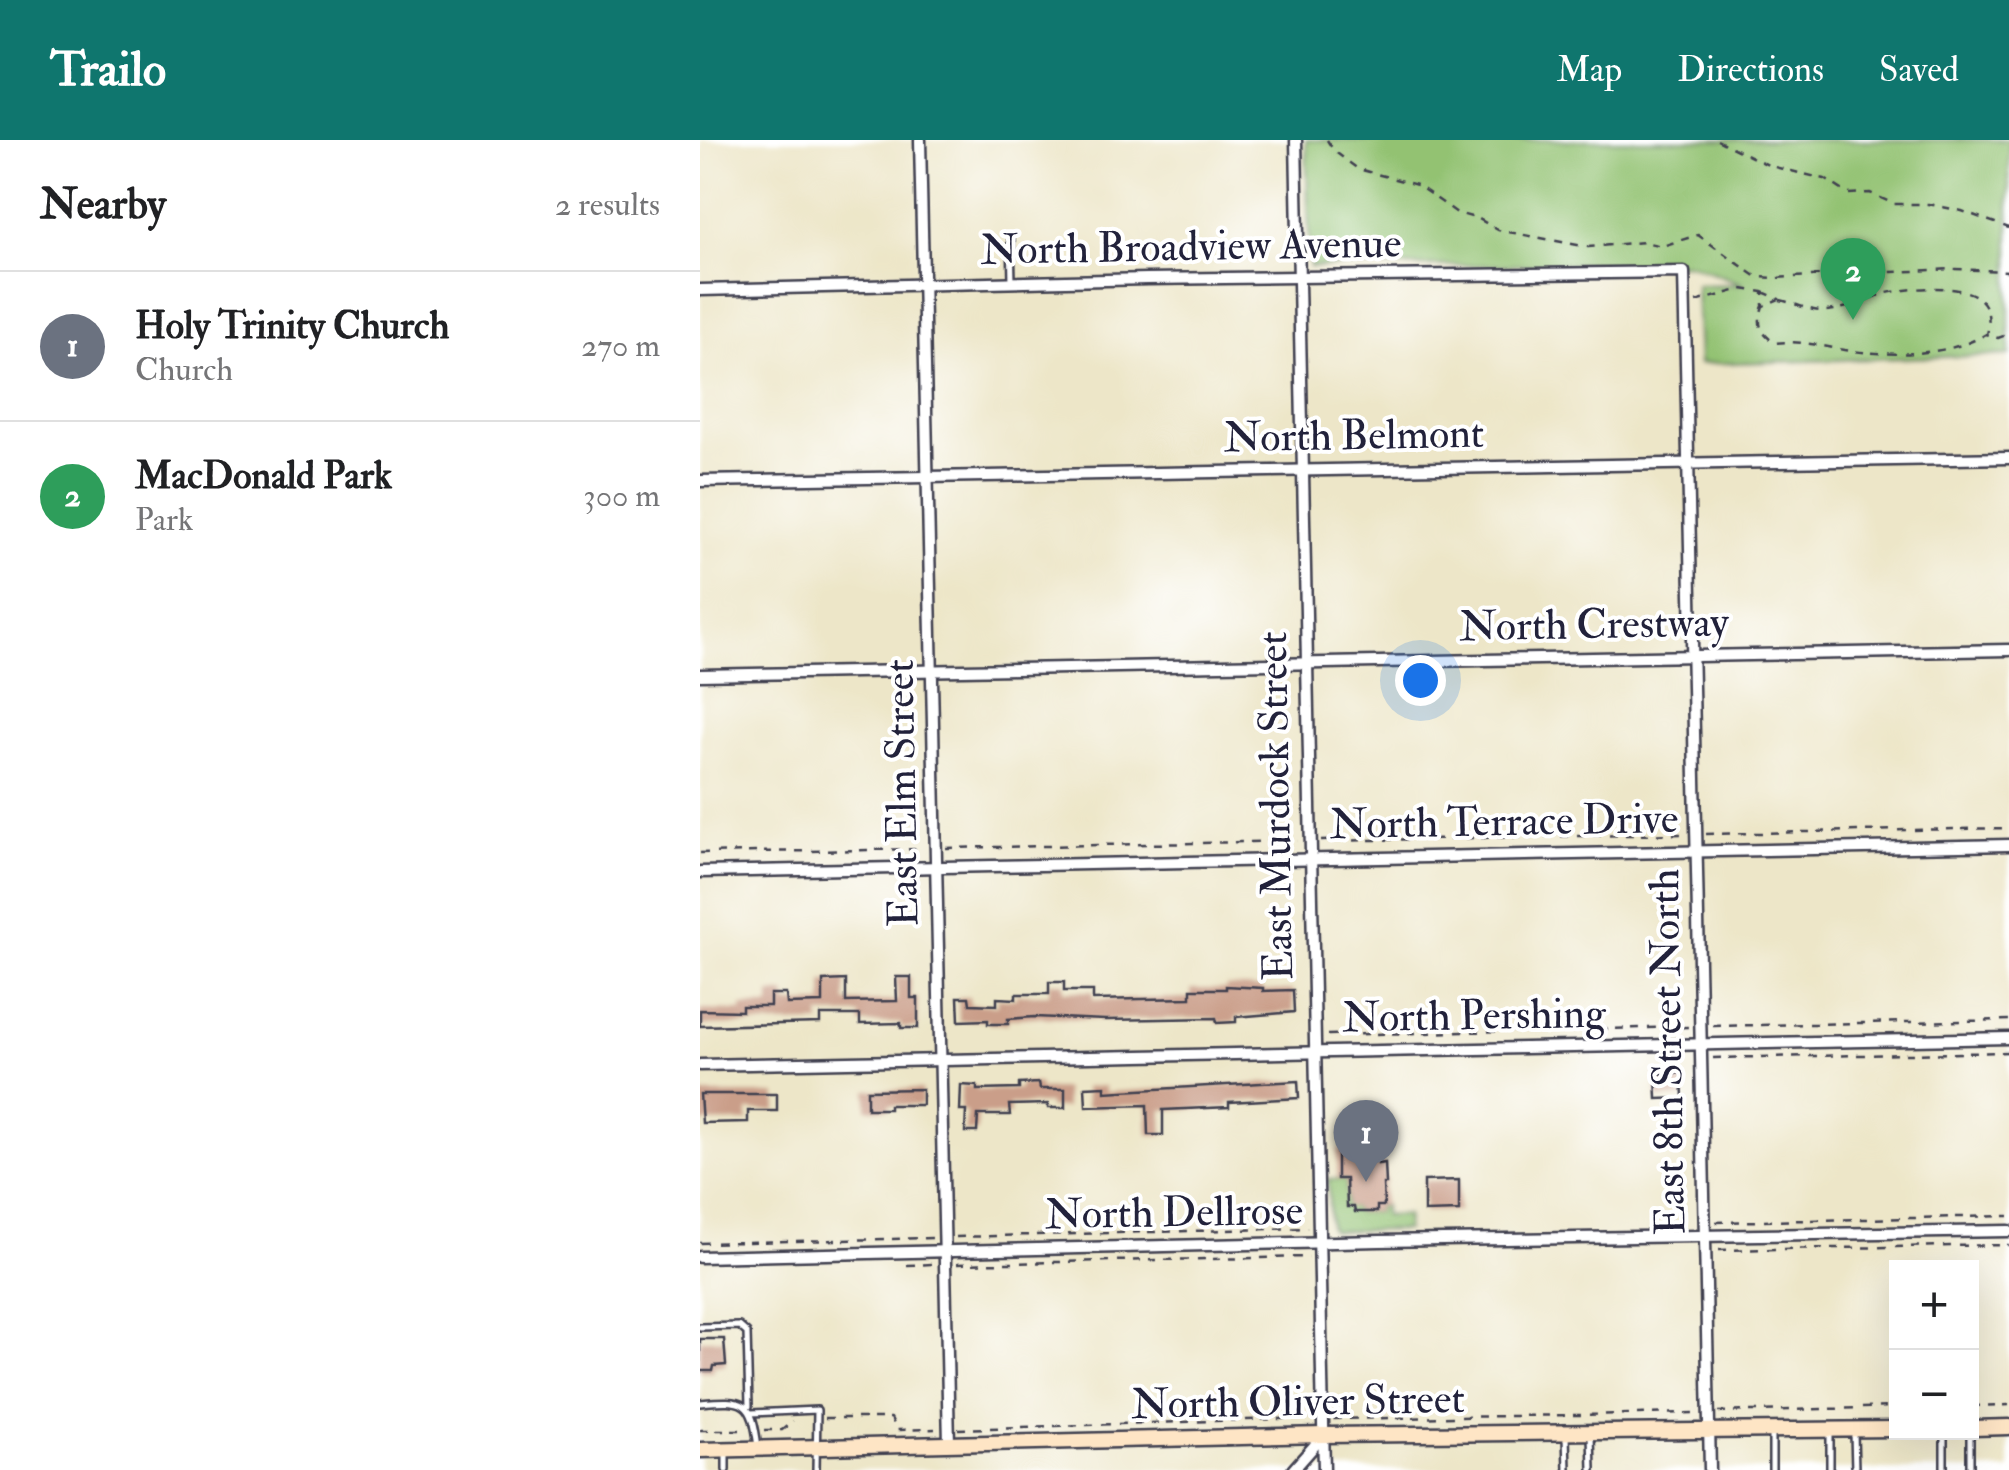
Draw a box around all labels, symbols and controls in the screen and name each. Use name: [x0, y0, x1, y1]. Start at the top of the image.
text: Trailo: [50, 40, 166, 100]
text: Map: [1556, 48, 1622, 92]
text: Directions: [1677, 48, 1824, 92]
text: Saved: [1879, 48, 1959, 92]
text: Nearby: [40, 179, 166, 231]
text: 2 results: [555, 185, 660, 225]
street label: North Broadview Avenue: [980, 217, 1402, 277]
pin: 2: [1820, 238, 1886, 320]
text: Holy Trinity Church: [135, 302, 449, 350]
text: 1: [67, 326, 78, 366]
text: 270 m: [581, 326, 660, 366]
text: Church: [135, 350, 233, 390]
street label: North Belmont: [1223, 408, 1485, 464]
text: MacDonald Park: [135, 452, 392, 500]
text: 2: [64, 476, 81, 516]
text: 300 m: [583, 476, 660, 516]
text: Park: [135, 500, 193, 540]
street label: North Crestway: [1459, 597, 1730, 653]
street label: East Murdock Street: [1247, 631, 1305, 981]
your location: [1395, 655, 1446, 706]
street label: East Elm Street: [874, 659, 930, 927]
street label: North Terrace Drive: [1329, 793, 1679, 851]
street label: East 8th Street North: [1639, 868, 1697, 1236]
street label: North Pershing: [1342, 988, 1607, 1044]
pin: 1: [1334, 1100, 1398, 1182]
street label: North Dellrose: [1045, 1185, 1303, 1241]
map controls: [1889, 1260, 1979, 1440]
button: +: [1889, 1260, 1979, 1350]
button: −: [1889, 1350, 1979, 1440]
street label: North Oliver Street: [1131, 1373, 1465, 1431]

